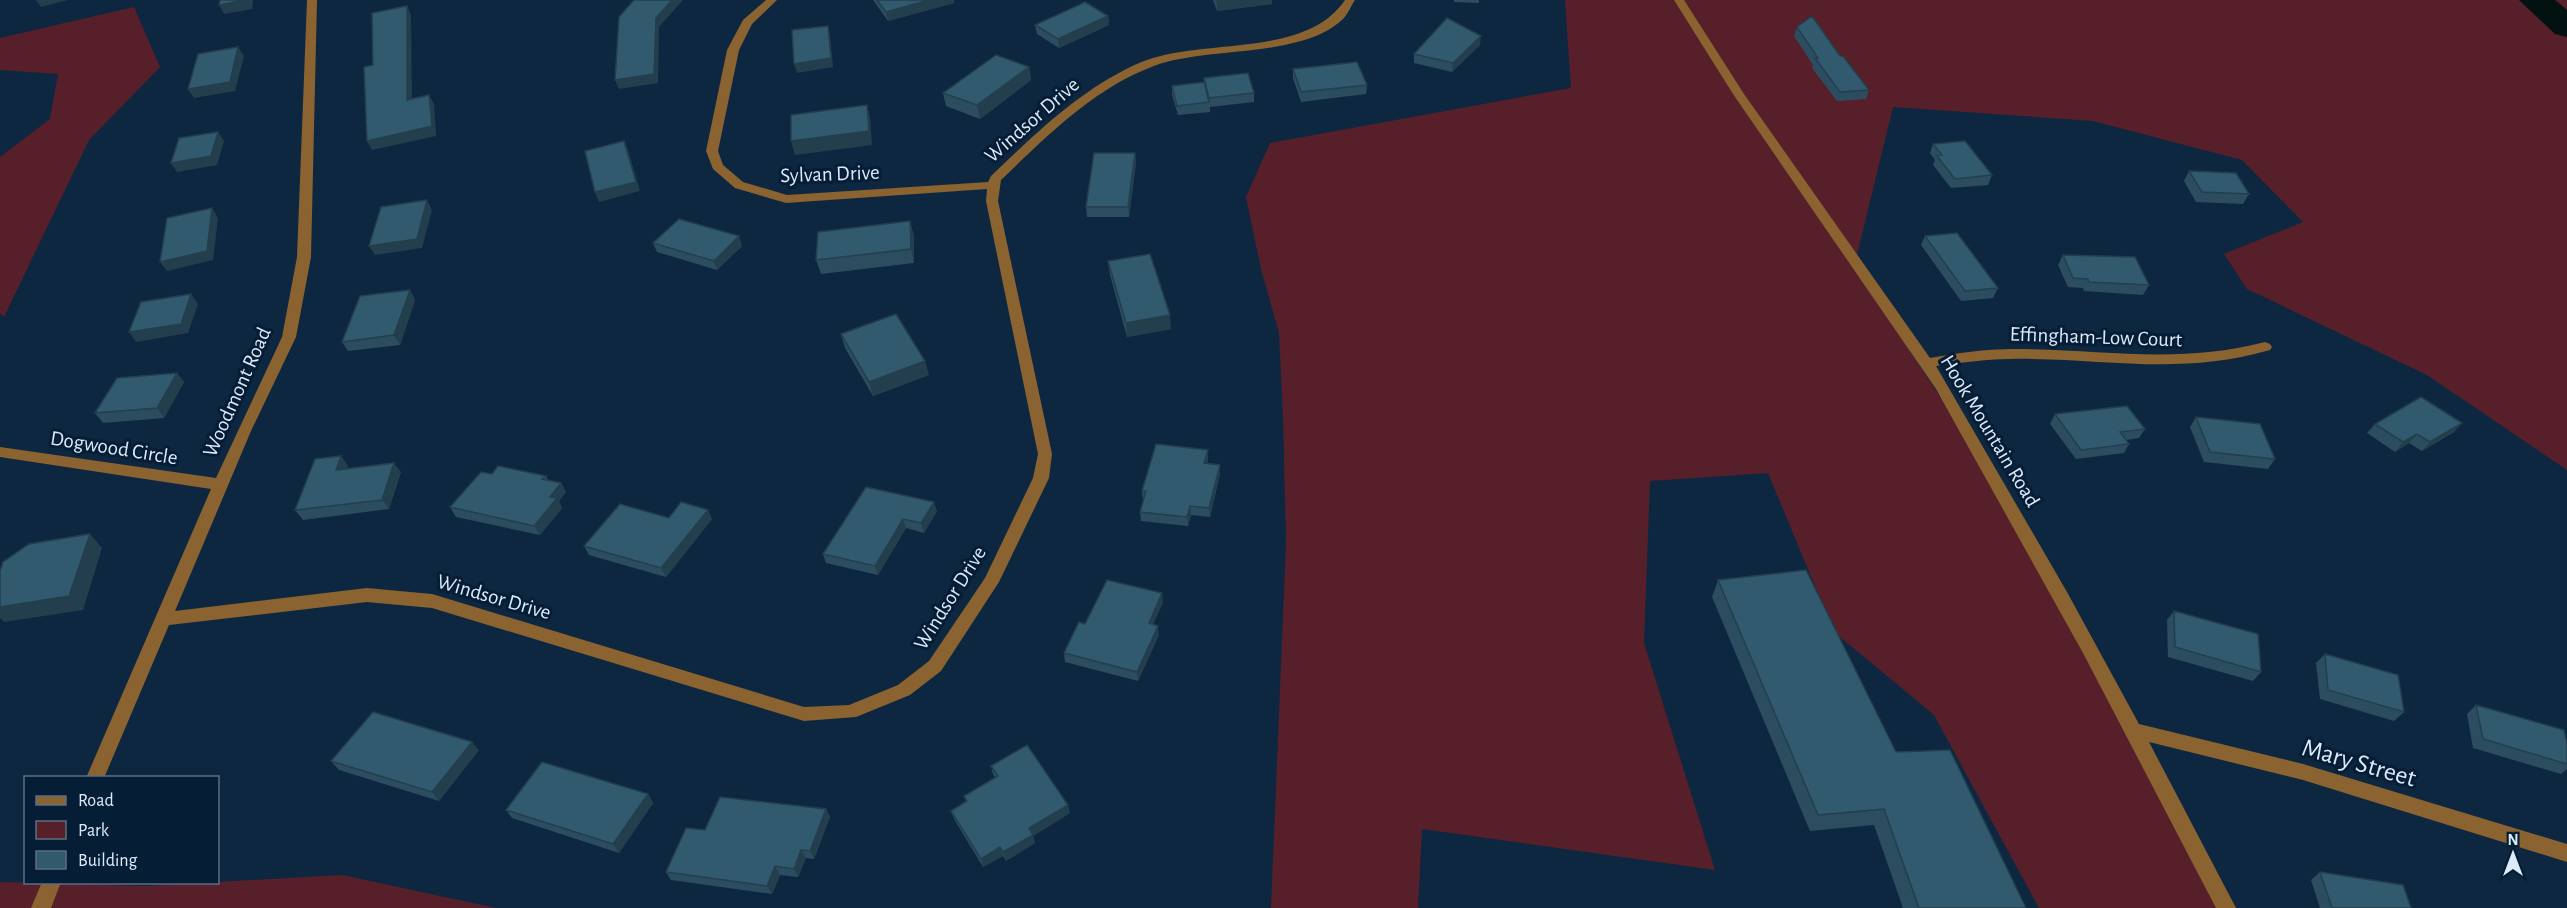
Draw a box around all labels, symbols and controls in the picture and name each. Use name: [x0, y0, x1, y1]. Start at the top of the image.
street label: Windsor Drive: [981, 74, 1083, 166]
street label: Sylvan Drive: [780, 162, 880, 186]
street label: Effingham-Low Court: [2009, 323, 2183, 351]
street label: Woodmont Road: [199, 324, 275, 460]
street label: Hook Mountain Road: [1936, 351, 2044, 511]
street label: Dogwood Circle: [49, 428, 179, 468]
street label: Windsor Drive: [910, 543, 990, 653]
street label: Windsor Drive: [435, 571, 553, 623]
street label: Mary Street: [2299, 734, 2419, 792]
legend: [24, 776, 219, 884]
text: Road: [78, 792, 114, 810]
text: Park: [78, 822, 110, 840]
north arrow: [2483, 824, 2543, 884]
text: N: [2507, 832, 2519, 848]
text: Building: [78, 852, 138, 870]

